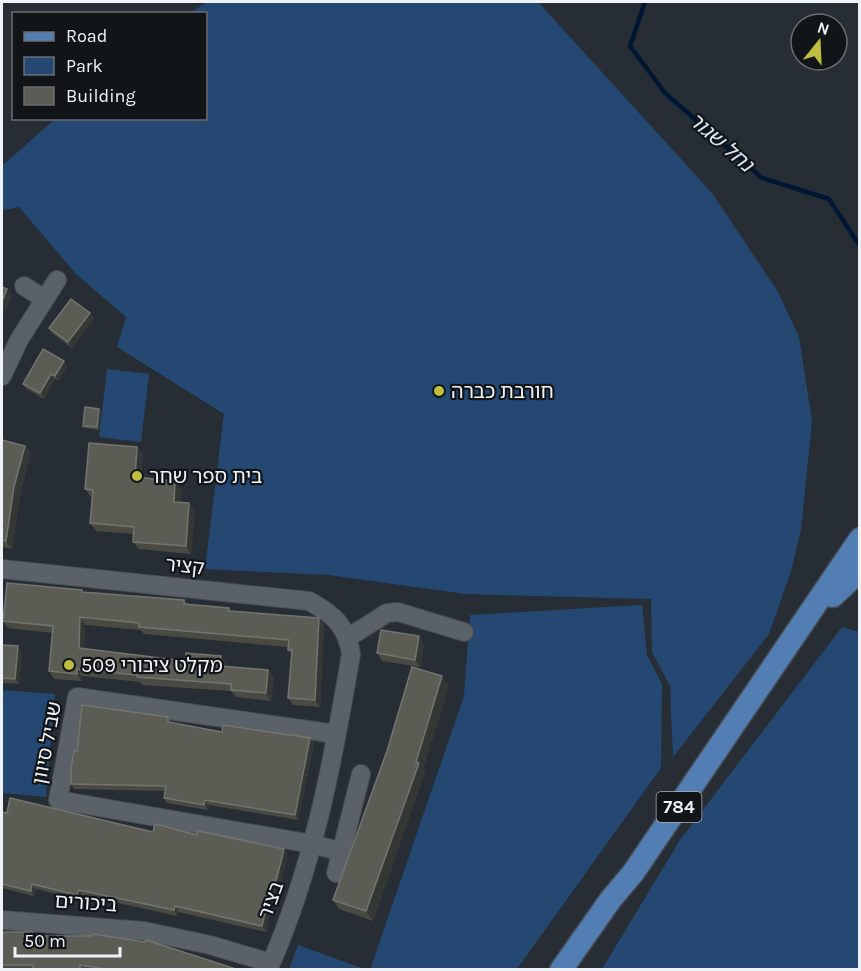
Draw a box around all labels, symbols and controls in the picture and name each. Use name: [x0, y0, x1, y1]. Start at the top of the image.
legend: [12, 12, 207, 120]
north arrow: [789, 12, 849, 72]
text: N: [815, 17, 832, 39]
text: Road: [66, 25, 107, 47]
text: Park: [66, 55, 103, 77]
text: Building: [66, 85, 136, 107]
water label: נחל שגור: [684, 107, 760, 178]
place label: חורבת כברה: [451, 380, 554, 403]
marker: חורבת כברה: [432, 384, 446, 398]
place label: בית ספר שחר: [149, 465, 263, 488]
marker: בית ספר שחר: [130, 469, 144, 483]
street label: קציר: [164, 553, 206, 579]
place label: מקלט ציבורי 509: [81, 654, 223, 677]
marker: מקלט ציבורי 509: [62, 658, 76, 672]
street label: שביל סיוון: [28, 700, 66, 786]
road number: 784: [656, 792, 702, 822]
street label: בציר: [254, 878, 288, 922]
street label: ביכורים: [54, 889, 118, 917]
scale bar: [15, 920, 120, 958]
text: 50 m: [24, 930, 66, 952]

